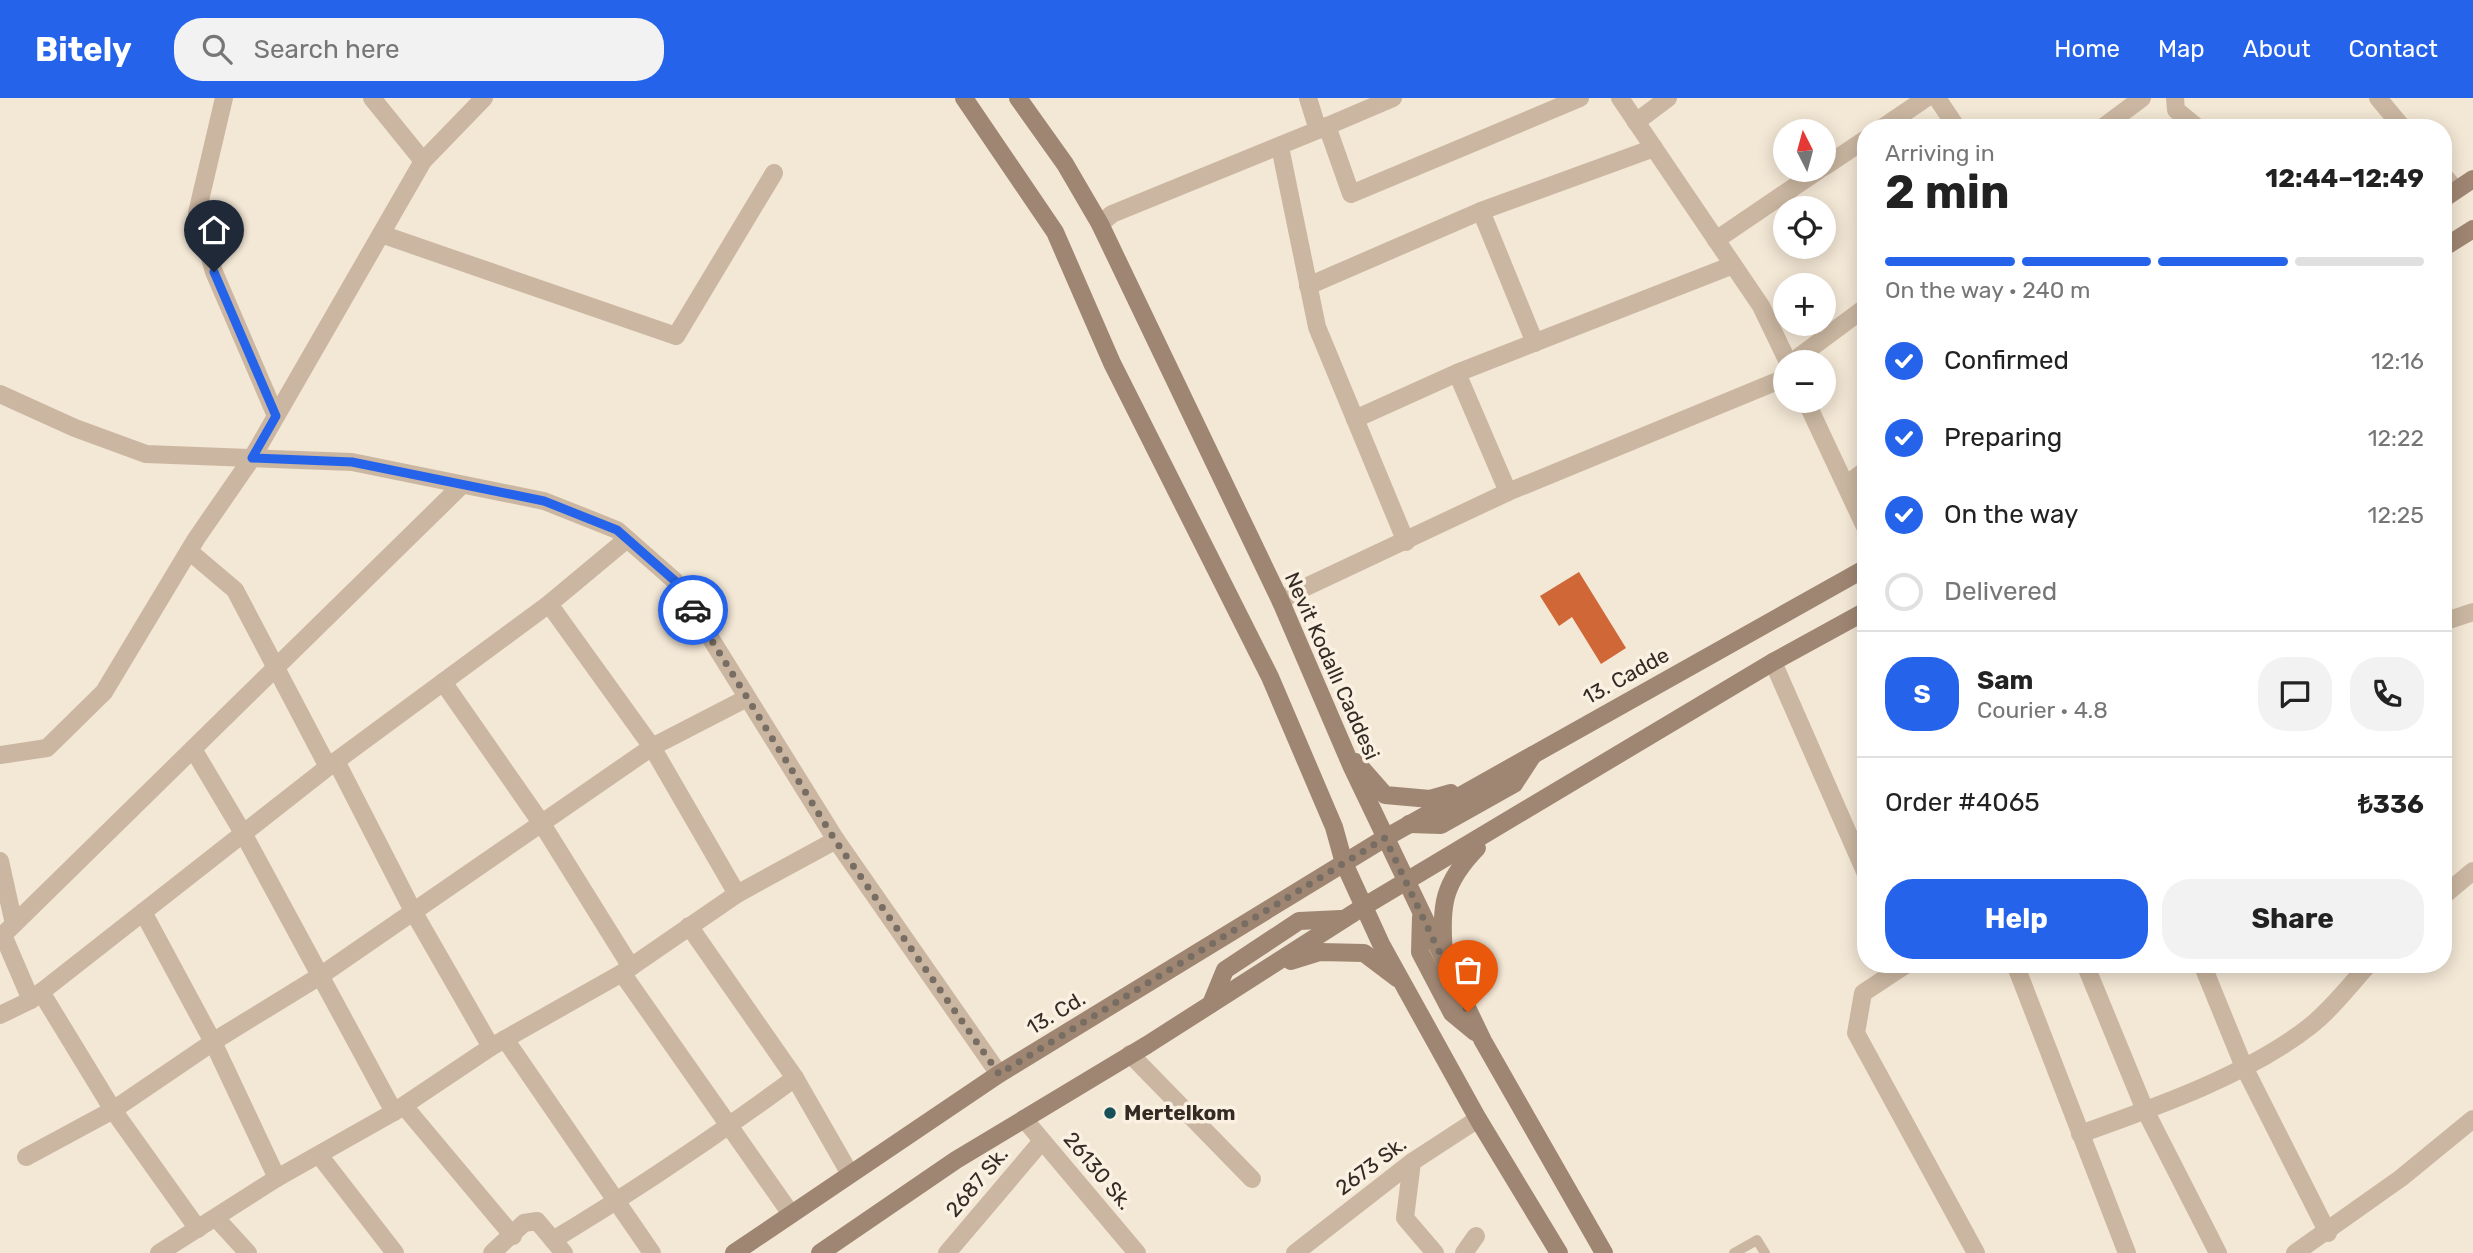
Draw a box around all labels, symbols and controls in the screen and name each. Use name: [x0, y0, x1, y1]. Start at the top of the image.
search box: [174, 18, 664, 81]
text: Bitely: [35, 30, 132, 69]
icon: search: [198, 30, 236, 68]
text: Search here: [254, 34, 400, 65]
text: Home: [2054, 35, 2120, 63]
text: Map: [2158, 35, 2205, 63]
text: About: [2243, 35, 2311, 63]
text: Contact: [2349, 35, 2438, 63]
north arrow: [1773, 119, 1836, 182]
map controls: [1773, 119, 1836, 413]
text: Arriving in: [1885, 139, 1995, 167]
text: 12:44–12:49: [2265, 163, 2424, 194]
text: 2 min: [1885, 165, 2010, 220]
button: locate: [1773, 196, 1836, 259]
pin: [184, 200, 244, 272]
icon: home: [195, 211, 233, 249]
button: +: [1773, 273, 1836, 336]
text: On the way · 240 m: [1885, 276, 2090, 304]
icon: check: [1885, 342, 1923, 380]
text: Confirmed: [1944, 345, 2069, 376]
text: 12:16: [2371, 347, 2424, 375]
button: −: [1773, 350, 1836, 413]
icon: check: [1885, 419, 1923, 457]
text: Preparing: [1944, 422, 2062, 453]
text: 12:22: [2368, 424, 2424, 452]
icon: check: [1885, 496, 1923, 534]
text: On the way: [1944, 499, 2078, 530]
text: 12:25: [2368, 501, 2424, 529]
street label: Nevit Kodallı Caddesi: [1280, 568, 1385, 763]
courier: [658, 575, 728, 645]
text: Delivered: [1944, 576, 2057, 607]
icon: car: [674, 591, 712, 629]
street label: 13. Cadde: [1578, 642, 1673, 709]
button: chat: [2258, 657, 2332, 731]
button: phone: [2350, 657, 2424, 731]
text: Sam: [1977, 665, 2033, 696]
text: S: [1913, 679, 1931, 710]
text: Courier · 4.8: [1977, 696, 2108, 724]
text: Order #4065: [1885, 787, 2040, 818]
text: ₺336: [2358, 789, 2424, 820]
button: Help: [1885, 879, 2148, 959]
button: Share: [2162, 879, 2424, 959]
pin: [1438, 940, 1498, 1012]
icon: bag: [1449, 951, 1487, 989]
street label: 13. Cd.: [1022, 985, 1090, 1040]
place label: Mertelkom: [1124, 1100, 1236, 1125]
marker: Mertelkom: [1102, 1105, 1118, 1121]
street label: 26130 Sk.: [1059, 1127, 1138, 1215]
street label: 2673 Sk.: [1330, 1131, 1411, 1200]
street label: 2687 Sk.: [940, 1142, 1013, 1222]

